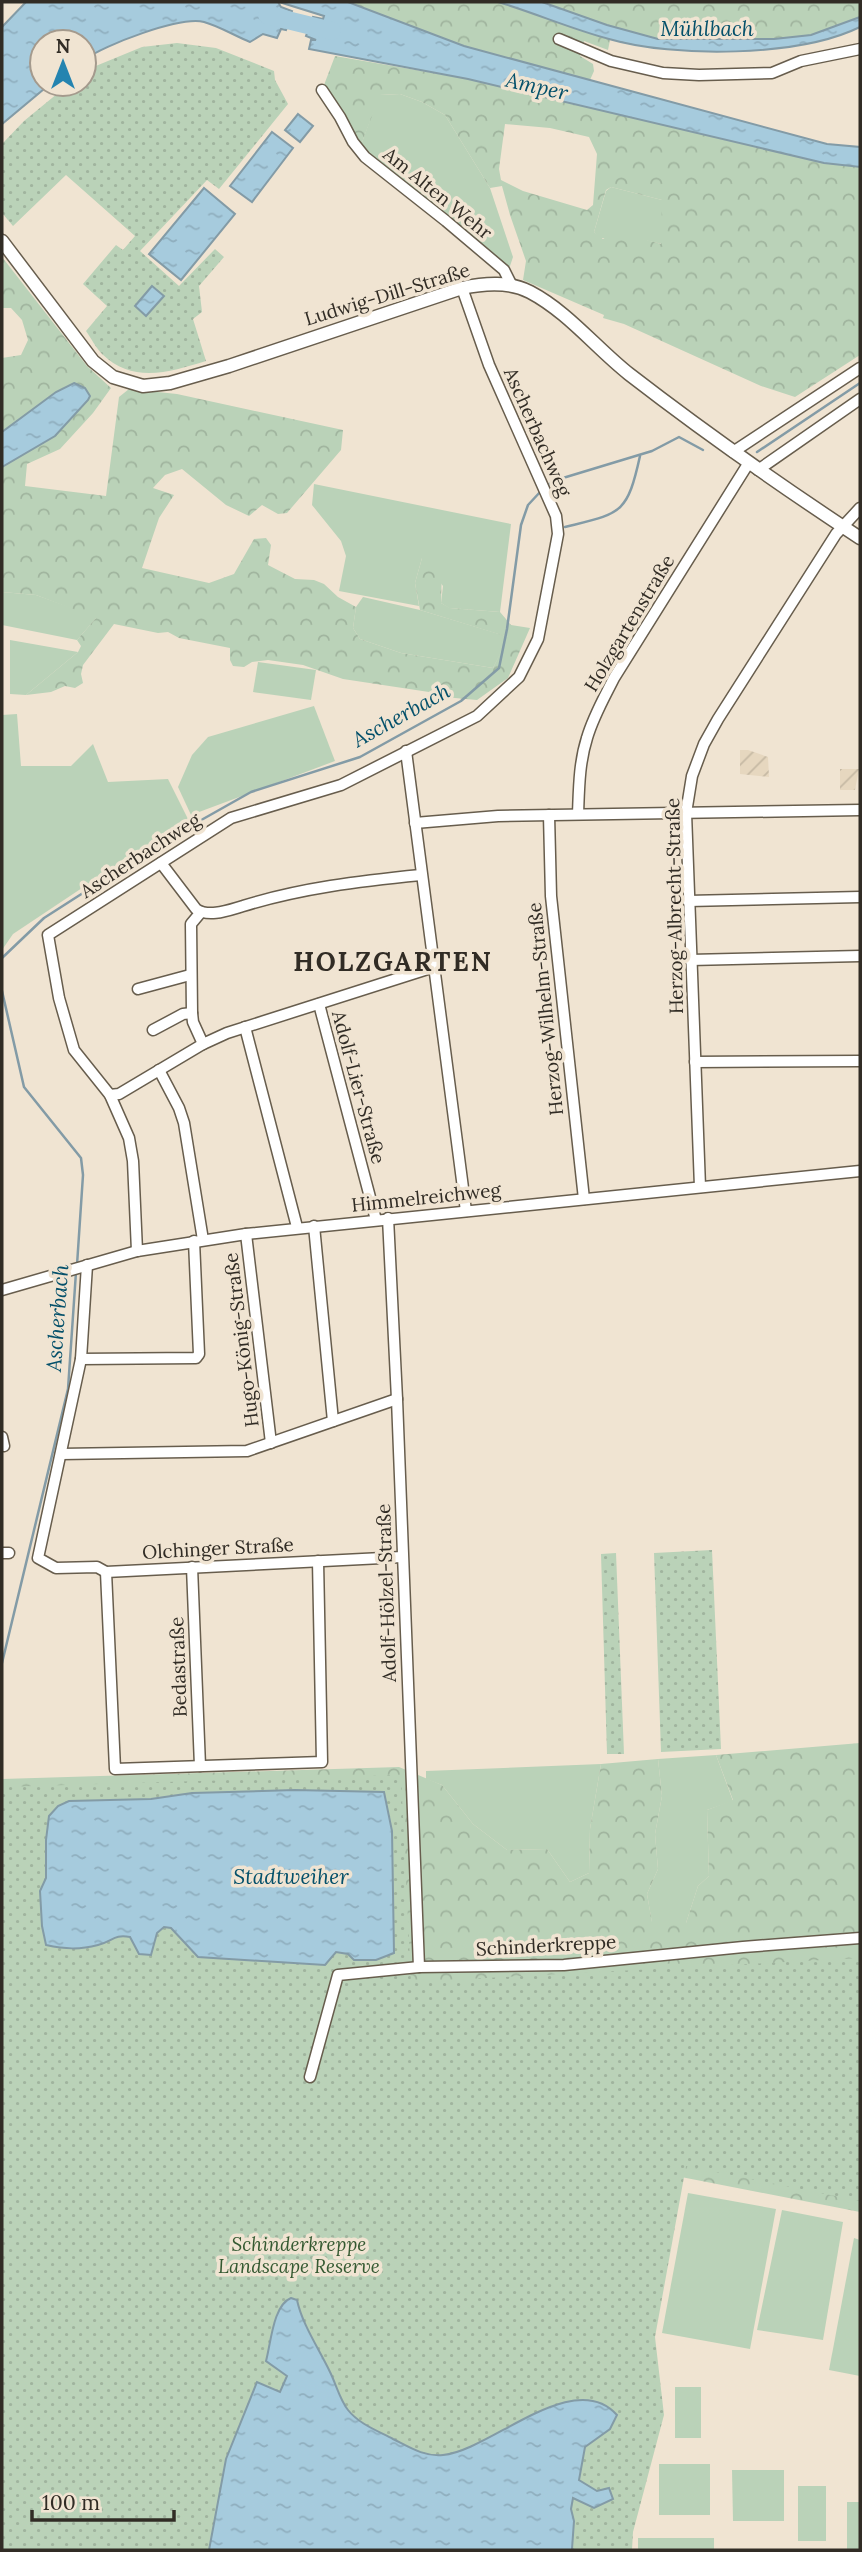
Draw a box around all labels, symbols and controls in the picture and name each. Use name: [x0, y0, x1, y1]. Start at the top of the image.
water label: Mühlbach: [660, 15, 754, 42]
north arrow: [28, 28, 98, 98]
text: N: [56, 34, 71, 58]
water label: Amper: [502, 66, 571, 106]
street label: Am Alten Wehr: [378, 141, 498, 245]
street label: Ludwig-Dill-Straße: [301, 257, 473, 331]
street label: Ascherbachweg: [498, 363, 577, 501]
street label: Holzgartenstraße: [579, 550, 679, 696]
water label: Ascherbach: [346, 677, 455, 753]
street label: Herzog-Albrecht-Straße: [660, 798, 688, 1014]
street label: Ascherbachweg: [74, 807, 205, 903]
street label: Herzog-Wilhelm-Straße: [522, 901, 568, 1117]
district label: HOLZGARTEN: [293, 945, 493, 978]
street label: Adolf-Lier-Straße: [327, 1007, 391, 1166]
street label: Himmelreichweg: [350, 1177, 503, 1217]
street label: Hugo-König-Straße: [218, 1251, 264, 1429]
water label: Ascherbach: [40, 1263, 74, 1374]
street label: Adolf-Hölzel-Straße: [371, 1503, 401, 1684]
street label: Olchinger Straße: [142, 1532, 294, 1564]
street label: Bedastraße: [164, 1616, 192, 1718]
water label: Stadtweiher: [233, 1863, 349, 1890]
street label: Schinderkreppe: [475, 1929, 617, 1961]
park label: Schinderkreppe Landscape Reserve: [218, 2232, 380, 2278]
scale bar: [32, 2478, 173, 2522]
text: 100 m: [42, 2489, 100, 2516]

